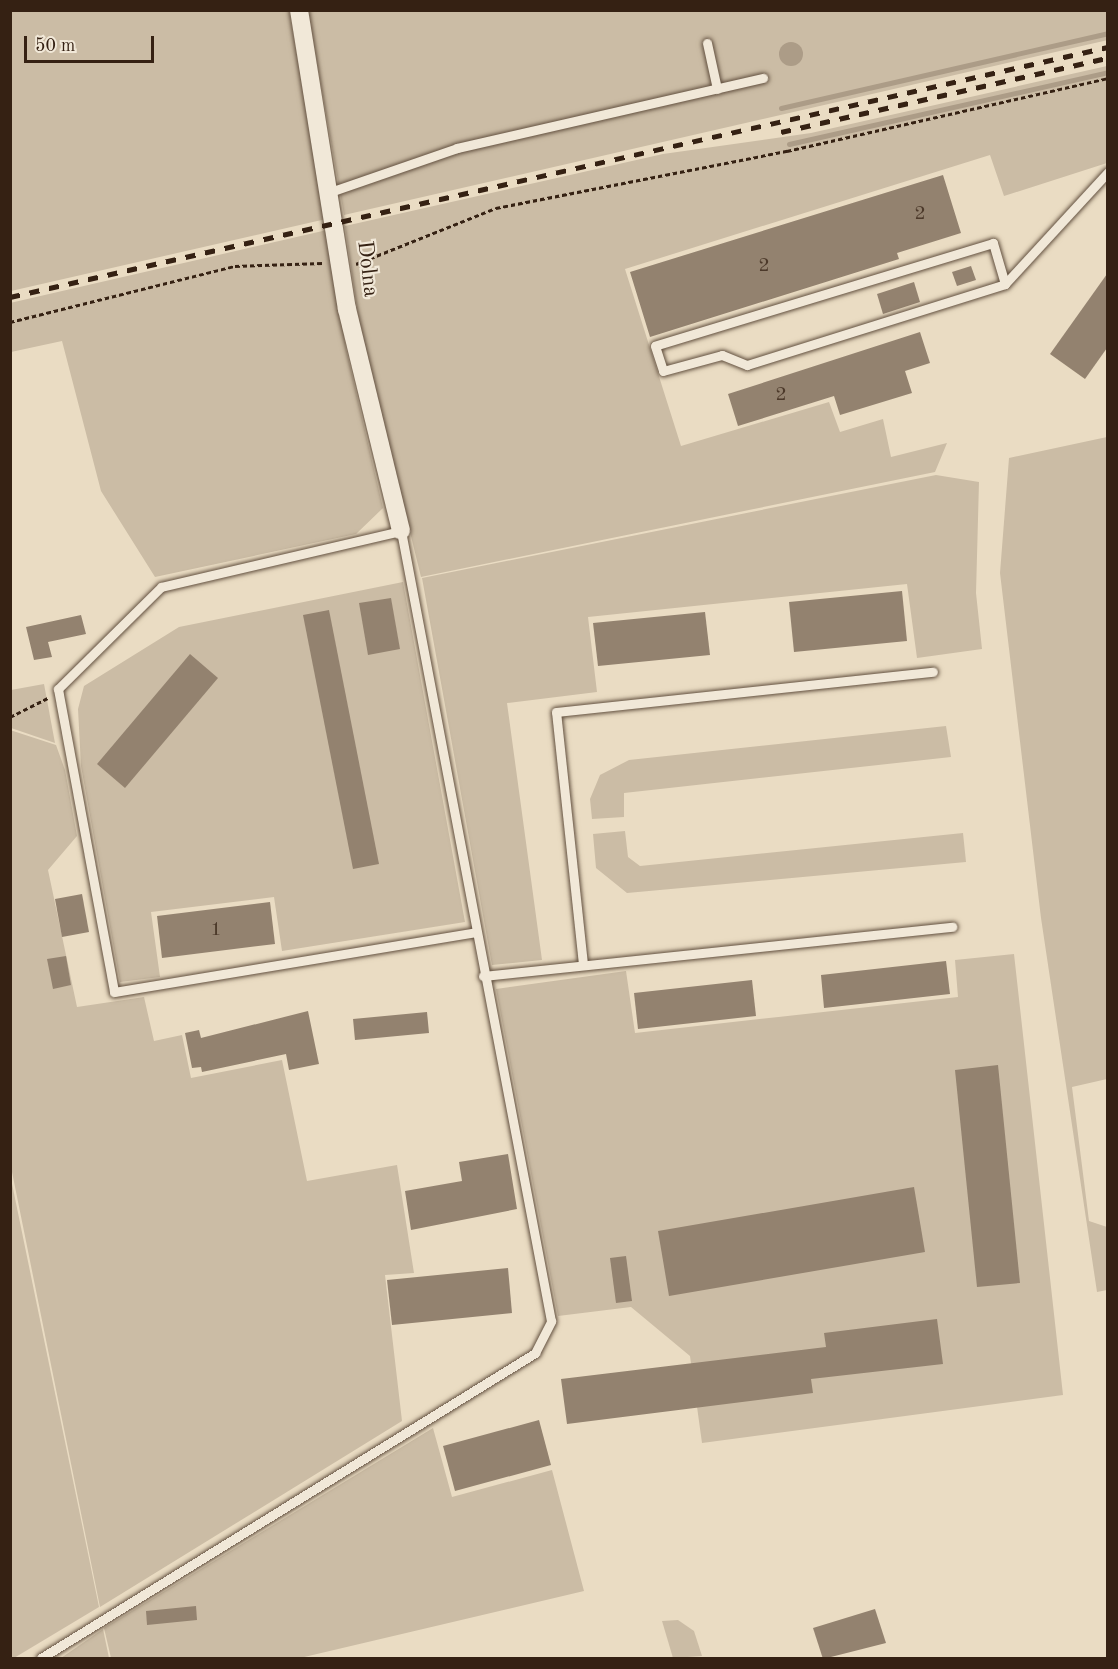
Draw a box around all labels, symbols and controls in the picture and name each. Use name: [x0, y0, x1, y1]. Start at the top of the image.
scale bar: [27, 24, 158, 62]
text: 50 m: [35, 37, 75, 55]
house number: 2: [914, 202, 926, 226]
street label: Dolna: [350, 239, 384, 299]
house number: 2: [758, 254, 770, 278]
house number: 2: [775, 383, 787, 407]
house number: 1: [210, 918, 222, 942]

